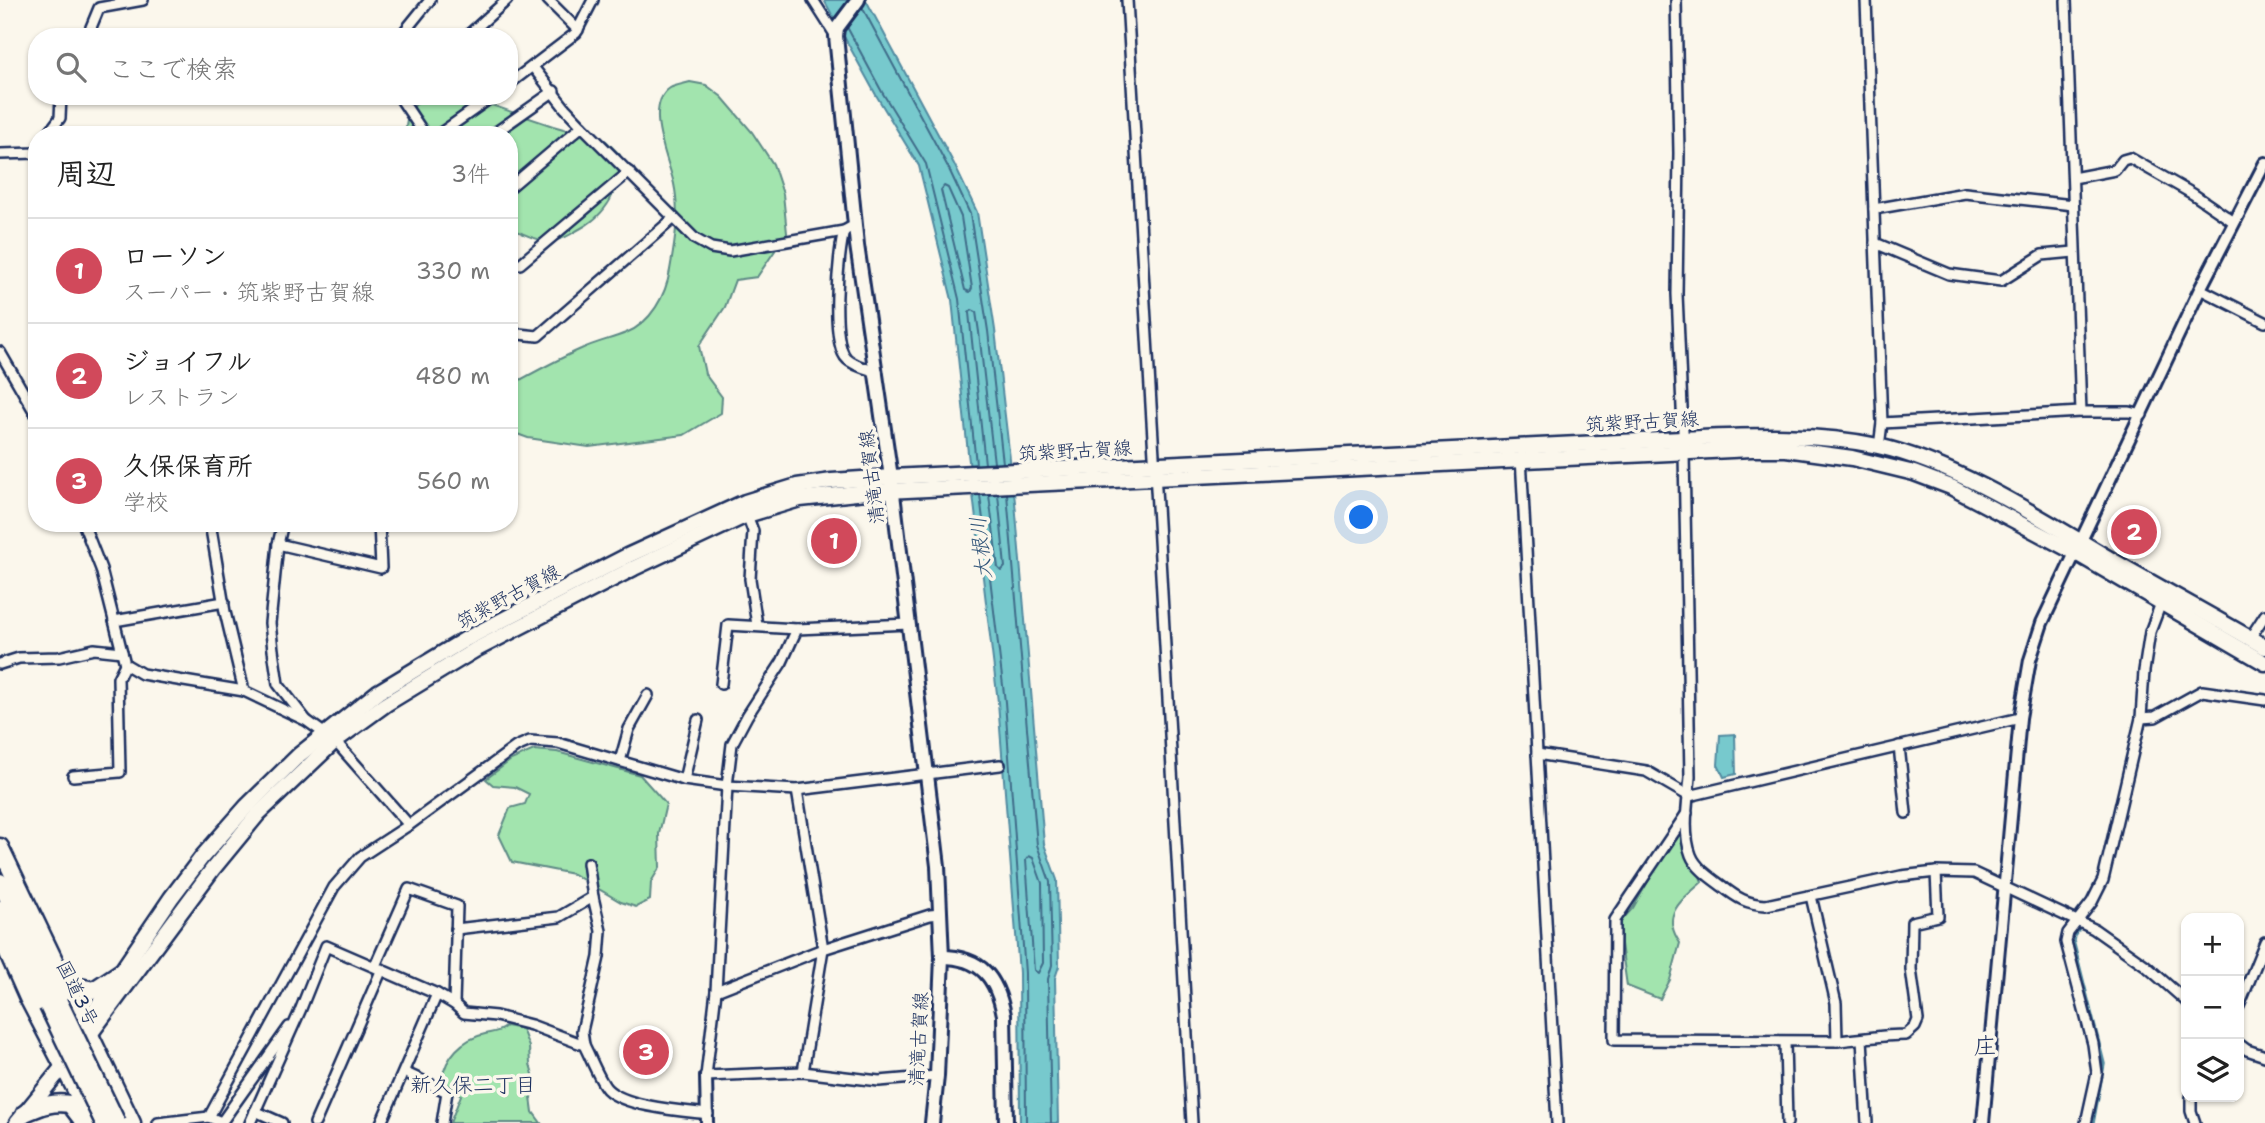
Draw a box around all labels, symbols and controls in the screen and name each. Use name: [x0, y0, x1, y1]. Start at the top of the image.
search box: [28, 28, 518, 105]
icon: search: [52, 48, 90, 86]
text: ここで検索: [108, 51, 238, 86]
text: 周辺: [56, 153, 116, 194]
text: 3件: [451, 159, 490, 189]
text: ローソン: [123, 238, 227, 273]
text: 1: [74, 256, 84, 286]
text: 330 m: [416, 256, 490, 286]
text: スーパー · 筑紫野古賀線: [123, 277, 374, 307]
text: ジョイフル: [123, 343, 252, 378]
text: 2: [71, 361, 87, 391]
text: 480 m: [415, 361, 490, 391]
text: レストラン: [123, 382, 240, 412]
street label: 筑紫野古賀線: [1584, 406, 1700, 437]
street label: 清滝古賀線: [853, 428, 890, 526]
street label: 筑紫野古賀線: [1017, 435, 1133, 466]
text: 久保保育所: [123, 448, 253, 483]
text: 3: [71, 466, 87, 496]
text: 560 m: [417, 466, 490, 496]
text: 学校: [123, 487, 169, 517]
your location: [1344, 500, 1378, 534]
pin: 2: [2111, 506, 2157, 558]
pin: 1: [811, 515, 857, 567]
water label: 大根川: [964, 515, 998, 581]
street label: 筑紫野古賀線: [452, 559, 564, 634]
map controls: [2181, 913, 2244, 1102]
button: +: [2181, 913, 2244, 976]
street label: 国道3号: [51, 956, 104, 1030]
button: −: [2181, 976, 2244, 1039]
street label: 清滝古賀線: [904, 991, 933, 1087]
pin: 3: [623, 1026, 669, 1078]
district label: 庄: [1974, 1031, 1997, 1061]
button: layers: [2181, 1039, 2244, 1102]
district label: 新久保二丁目: [410, 1071, 536, 1099]

